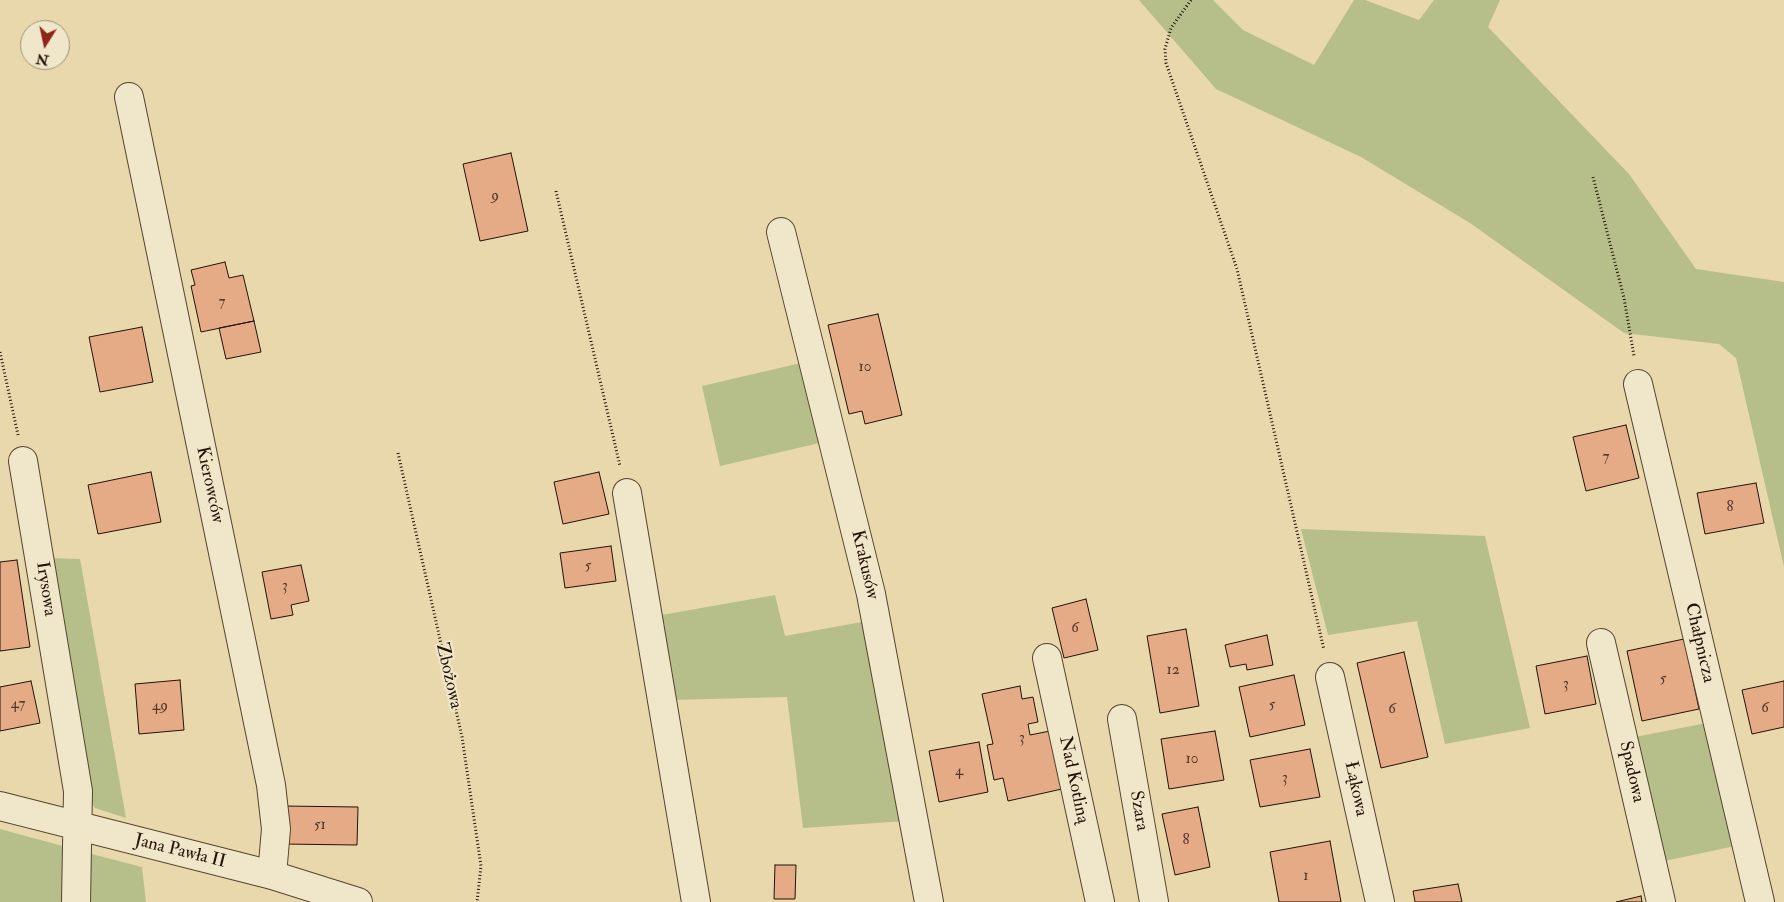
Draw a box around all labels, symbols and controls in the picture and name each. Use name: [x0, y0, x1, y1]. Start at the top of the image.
north arrow: [20, 20, 70, 70]
text: N: [35, 50, 50, 69]
house number: 9: [491, 188, 499, 206]
house number: 7: [219, 294, 225, 312]
house number: 10: [859, 359, 871, 377]
street label: Kierowców: [190, 445, 228, 525]
house number: 7: [1603, 449, 1609, 467]
house number: 8: [1726, 499, 1734, 517]
street label: Krakusów: [846, 528, 882, 602]
house number: 5: [585, 558, 591, 576]
street label: Irysowa: [30, 560, 60, 618]
house number: 3: [282, 578, 288, 596]
street label: Chałpnicza: [1679, 601, 1719, 685]
house number: 6: [1071, 620, 1079, 638]
street label: Zbożowa: [430, 641, 466, 711]
house number: 12: [1167, 662, 1179, 680]
house number: 5: [1660, 671, 1666, 689]
house number: 3: [1563, 676, 1569, 694]
house number: 47: [11, 696, 25, 714]
house number: 5: [1269, 697, 1275, 715]
house number: 49: [152, 698, 168, 716]
house number: 6: [1761, 700, 1769, 718]
house number: 6: [1388, 701, 1396, 719]
house number: 3: [1019, 730, 1025, 748]
street label: Nad Kotliną: [1053, 734, 1093, 826]
street label: Spadowa: [1613, 739, 1649, 805]
house number: 10: [1186, 751, 1198, 769]
street label: Łąkowa: [1339, 759, 1371, 819]
house number: 4: [955, 763, 963, 781]
house number: 3: [1282, 770, 1288, 788]
street label: Szara: [1124, 789, 1152, 833]
house number: 51: [314, 817, 326, 835]
street label: Jana Pawła II: [132, 830, 228, 874]
house number: 8: [1182, 832, 1190, 850]
house number: 1: [1303, 868, 1309, 886]

